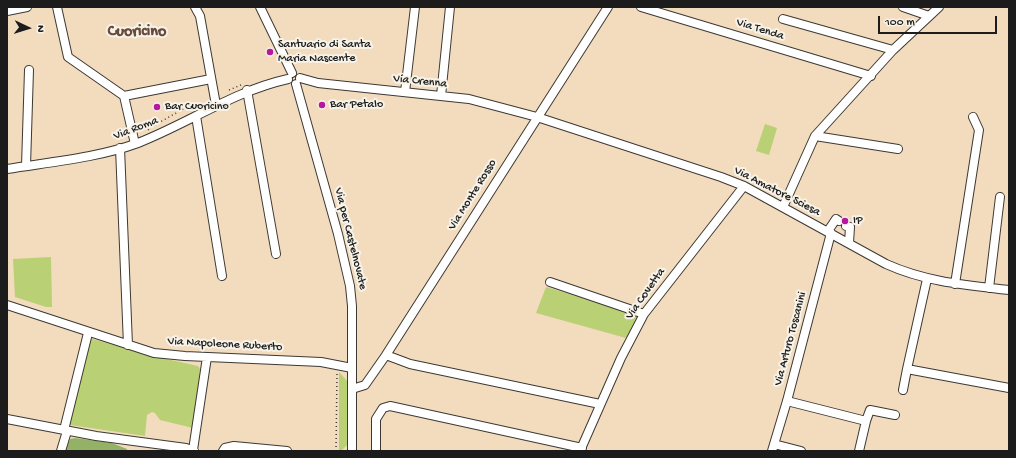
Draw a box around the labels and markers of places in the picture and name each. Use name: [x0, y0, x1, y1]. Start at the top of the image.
place label: Santuario di Santa Maria Nascente: [278, 38, 371, 66]
marker: Santuario di Santa Maria Nascente: [265, 47, 275, 57]
place label: Bar Petalo: [330, 98, 383, 112]
place label: Bar Cuoricino: [165, 100, 229, 114]
marker: Bar Petalo: [317, 100, 327, 110]
marker: Bar Cuoricino: [152, 102, 162, 112]
place label: IP: [853, 214, 863, 228]
marker: IP: [840, 216, 850, 226]

